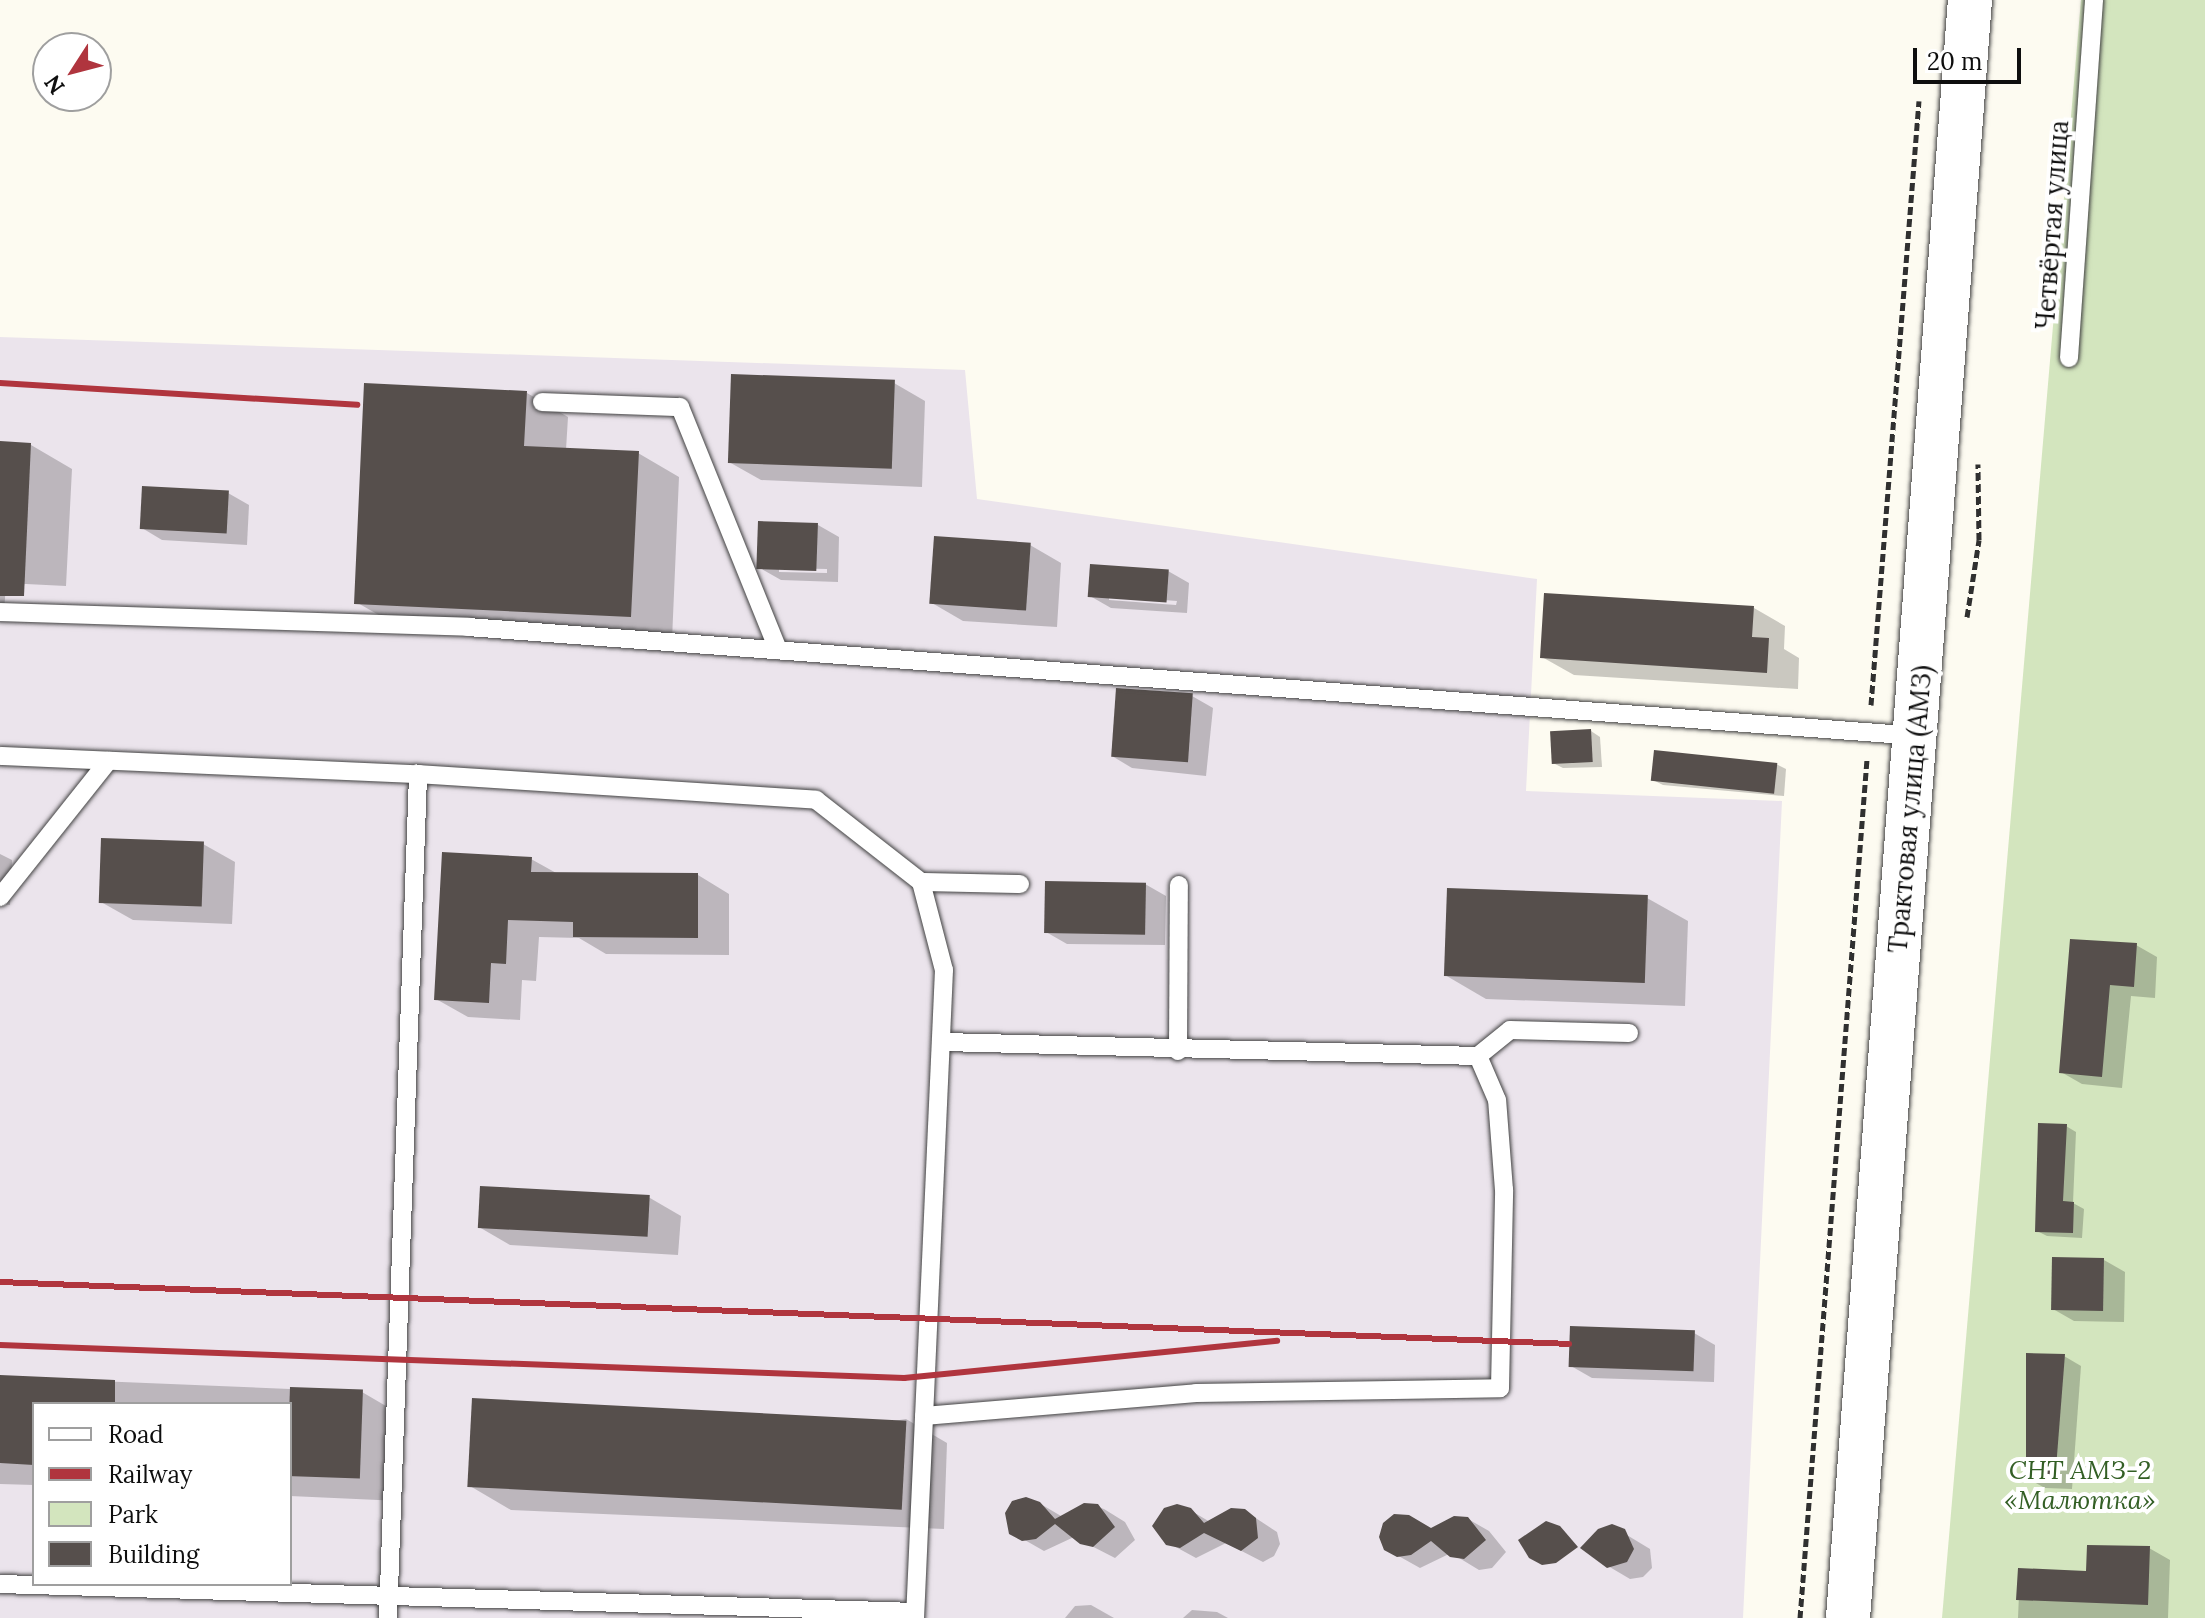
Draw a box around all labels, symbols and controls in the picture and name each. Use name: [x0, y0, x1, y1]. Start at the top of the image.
north arrow: [32, 32, 112, 112]
scale bar: [1917, 32, 2025, 82]
text: 20 m: [1927, 46, 1983, 77]
text: N: [38, 70, 71, 100]
street label: Четвёртая улица: [2029, 119, 2075, 331]
street label: Трактовая улица (АМЗ): [1882, 664, 1938, 954]
legend: [32, 1402, 292, 1586]
text: Road: [108, 1419, 164, 1450]
park label: СНТ АМЗ-2 «Малютка»: [2004, 1454, 2156, 1516]
text: Railway: [108, 1459, 192, 1490]
text: Park: [108, 1499, 158, 1530]
text: Building: [108, 1539, 199, 1570]

